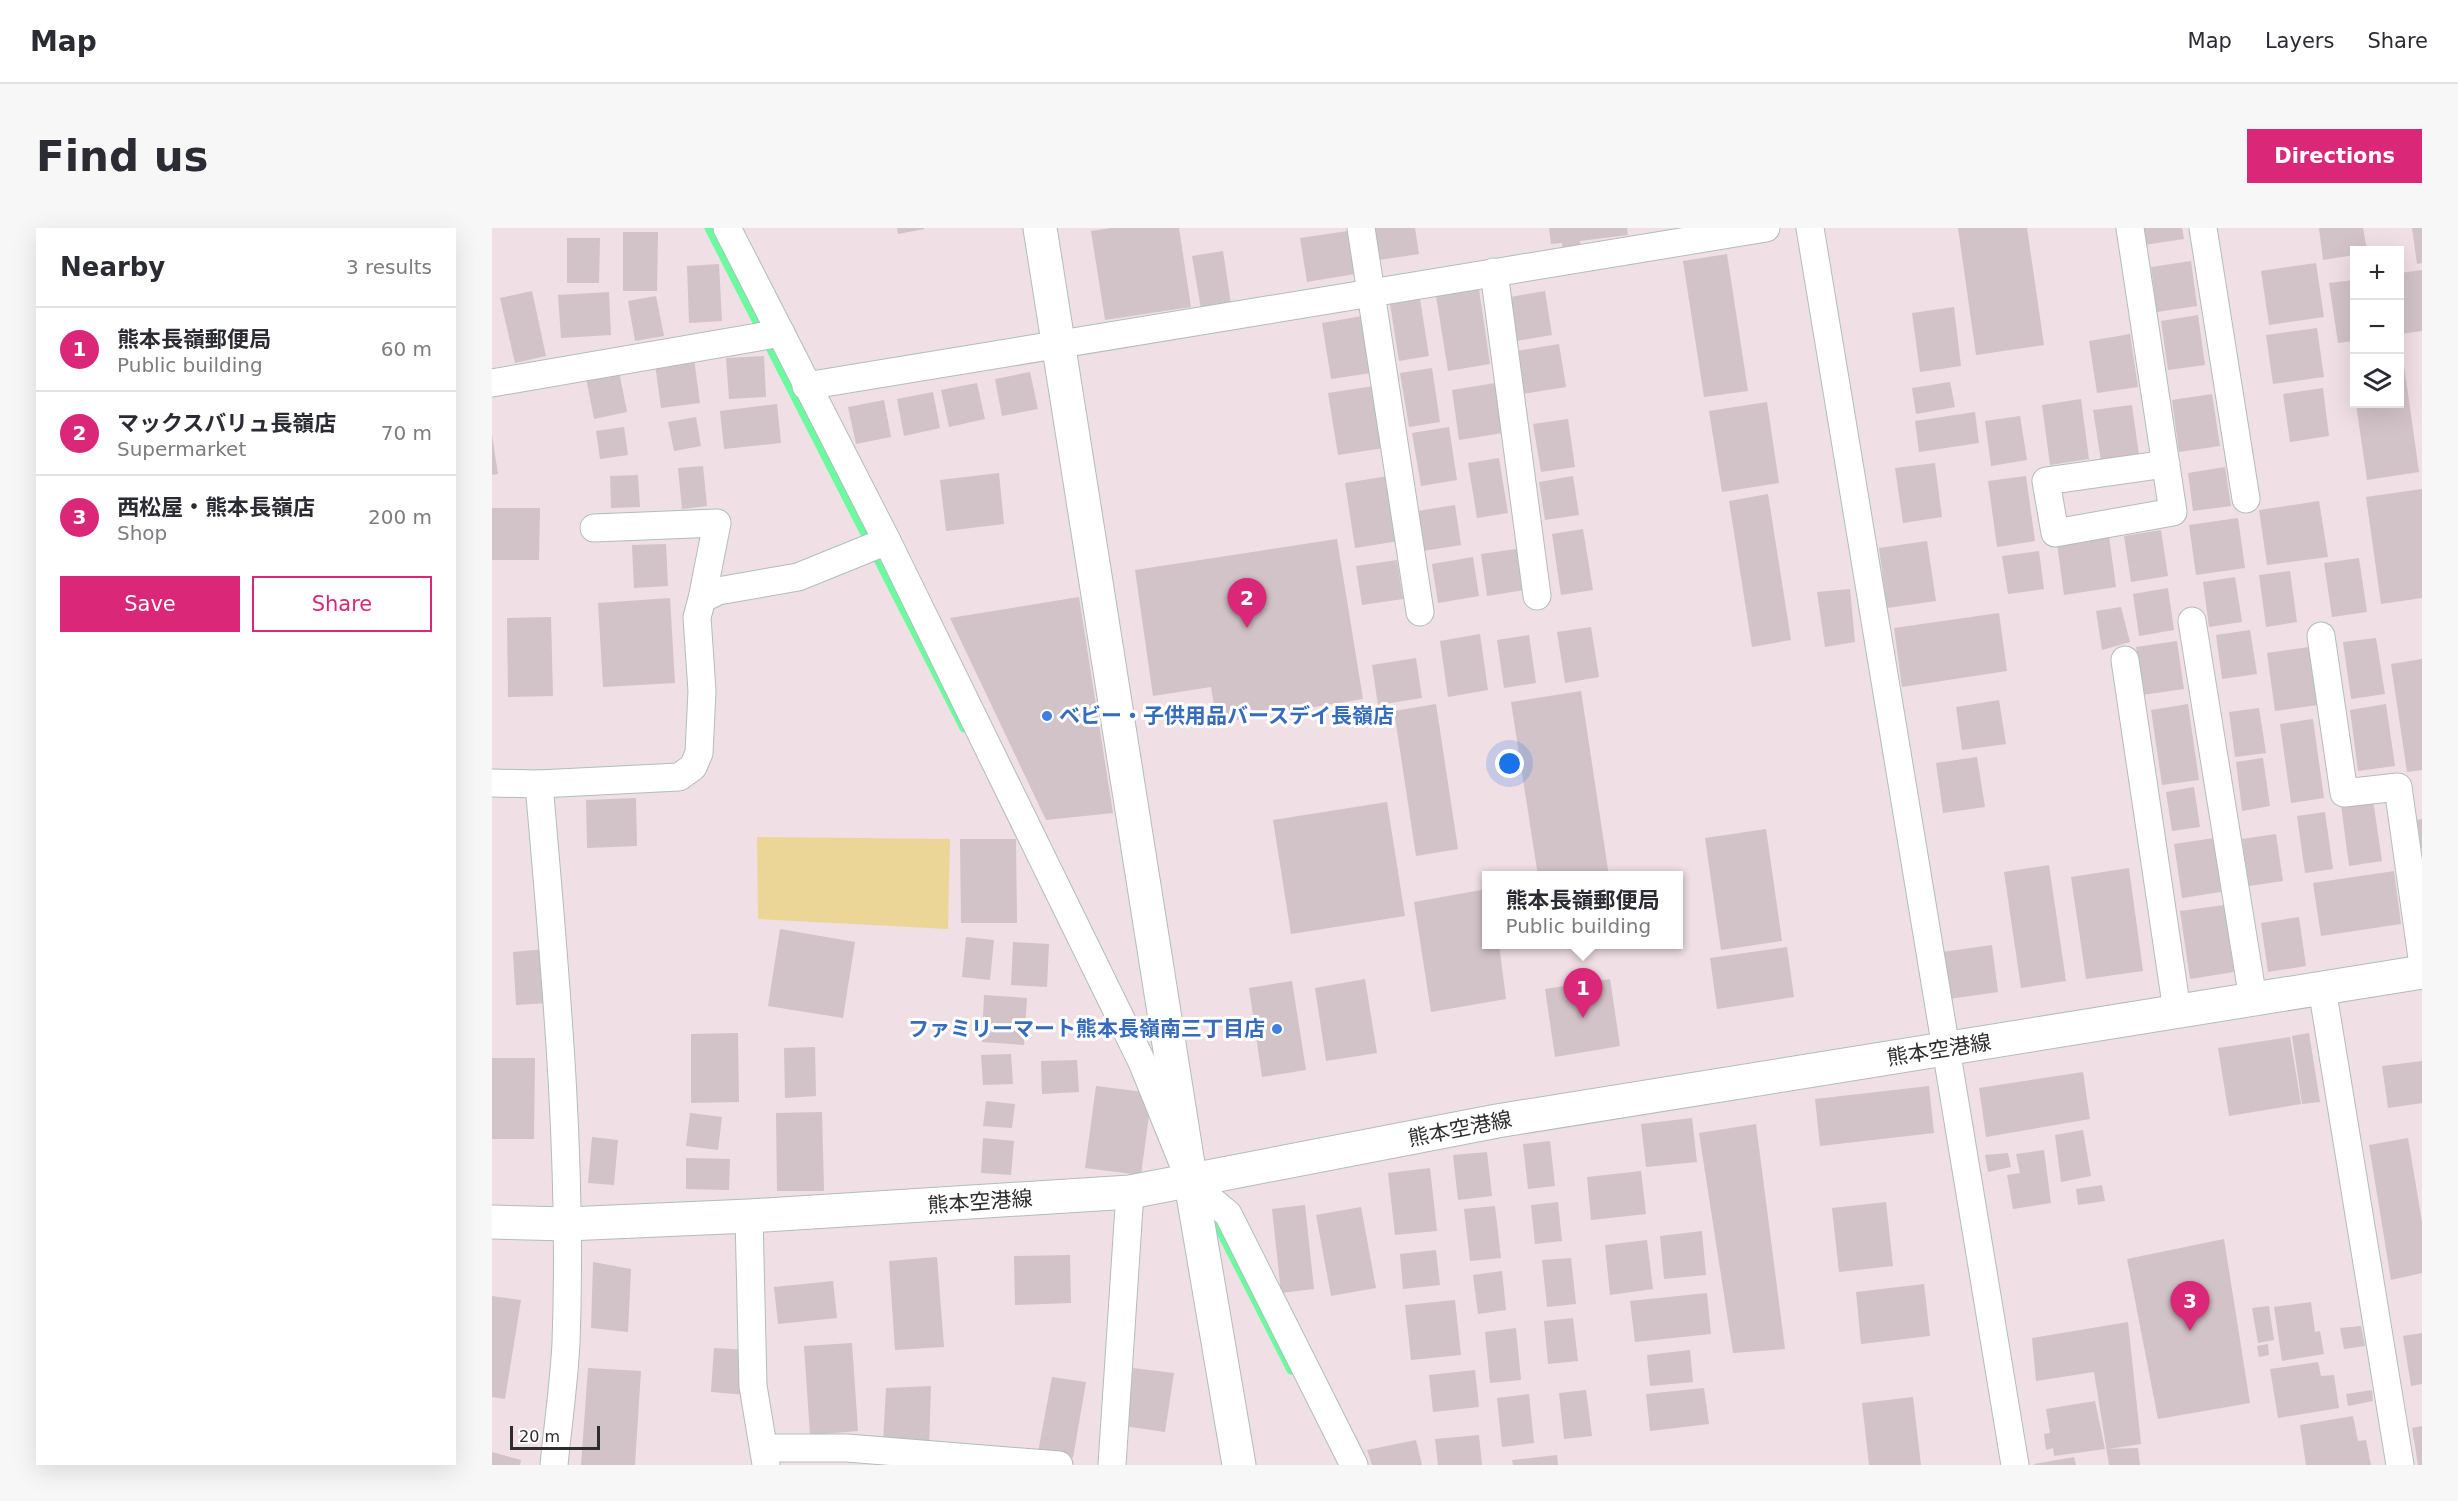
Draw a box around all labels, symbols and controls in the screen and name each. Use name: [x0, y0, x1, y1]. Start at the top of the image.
text: Map: [30, 25, 97, 58]
text: Map: [2188, 29, 2232, 53]
text: Layers: [2265, 29, 2334, 53]
text: Share: [2367, 29, 2428, 53]
button: Directions: [2247, 129, 2422, 183]
text: Find us: [36, 132, 209, 181]
map controls: [2350, 246, 2404, 408]
button: +: [2350, 246, 2404, 300]
text: Nearby: [60, 252, 165, 282]
text: 3 results: [346, 255, 432, 279]
button: −: [2350, 300, 2404, 354]
text: 熊本長嶺郵便局: [117, 327, 271, 352]
text: 1: [73, 337, 86, 361]
text: 60 m: [381, 337, 432, 361]
text: Public building: [117, 353, 263, 377]
button: layers: [2350, 354, 2404, 408]
text: マックスバリュ長嶺店: [117, 411, 336, 436]
text: 2: [73, 421, 86, 445]
text: 70 m: [381, 421, 432, 445]
text: Supermarket: [117, 437, 246, 461]
text: 西松屋・熊本長嶺店: [117, 495, 315, 520]
text: 3: [73, 505, 86, 529]
text: 200 m: [368, 505, 432, 529]
text: Shop: [117, 521, 167, 545]
button: Save: [60, 576, 240, 632]
button: Share: [252, 576, 432, 632]
pin: 2: [1228, 578, 1266, 628]
place label: ベビー・子供用品バースデイ長嶺店: [1059, 704, 1394, 728]
marker: ベビー・子供用品バースデイ長嶺店: [1040, 709, 1054, 723]
your location: [1495, 749, 1524, 778]
popup: [1482, 871, 1683, 949]
text: 熊本長嶺郵便局: [1505, 888, 1660, 913]
text: Public building: [1505, 914, 1651, 938]
pin: 1: [1564, 968, 1602, 1018]
place label: ファミリーマート熊本長嶺南三丁目店: [908, 1017, 1265, 1041]
marker: ファミリーマート熊本長嶺南三丁目店: [1270, 1022, 1284, 1036]
street label: 熊本空港線: [1885, 1030, 1993, 1070]
street label: 熊本空港線: [1406, 1107, 1514, 1151]
street label: 熊本空港線: [927, 1186, 1033, 1218]
pin: 3: [2170, 1282, 2210, 1331]
scale bar: [510, 1423, 600, 1450]
text: 20 m: [519, 1427, 560, 1446]

